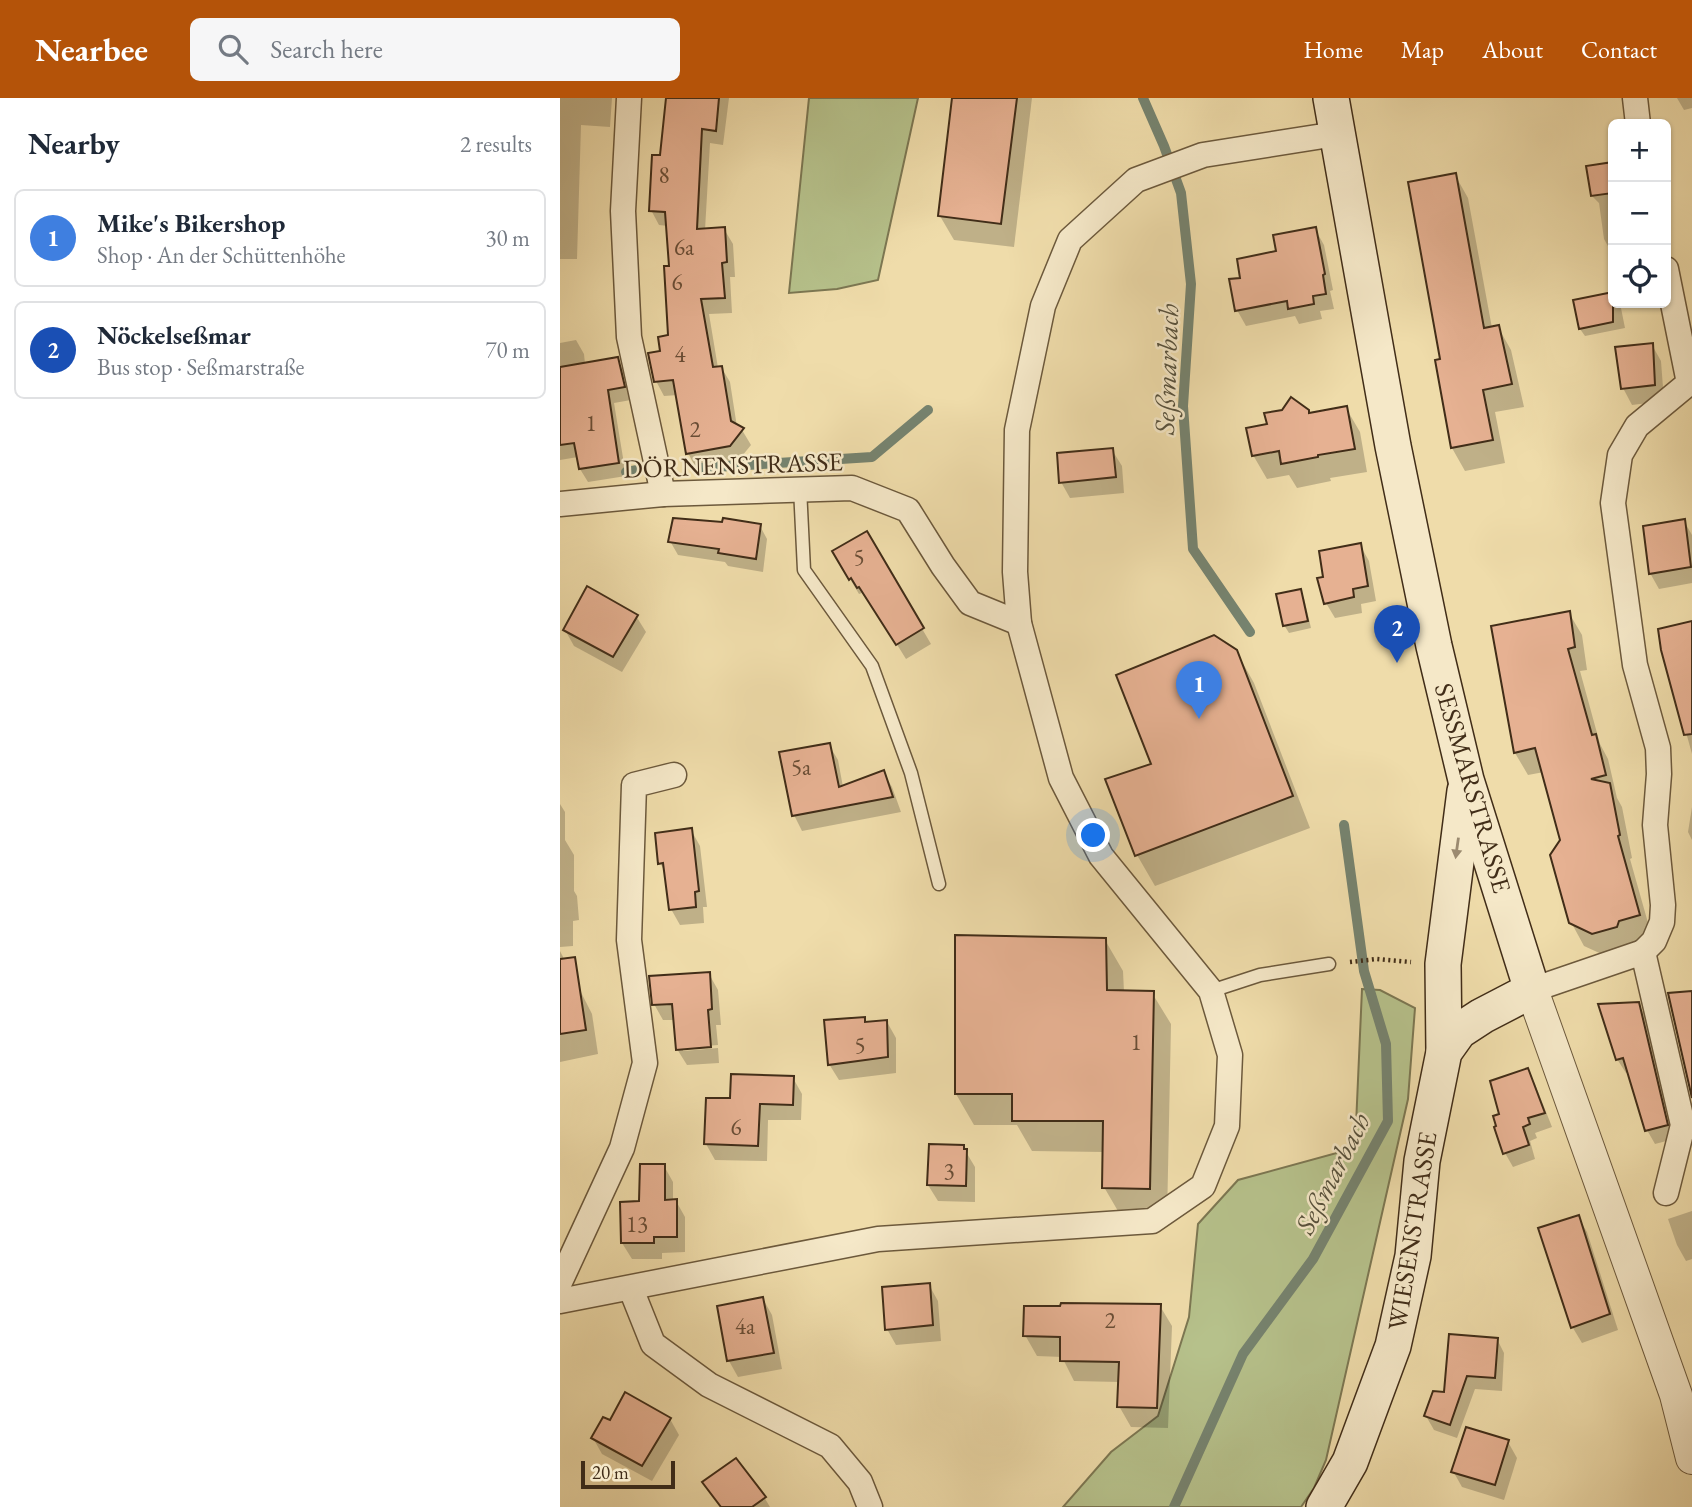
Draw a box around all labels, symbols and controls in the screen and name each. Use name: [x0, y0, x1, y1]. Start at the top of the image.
search box: [190, 18, 680, 81]
text: Nearbee: [35, 28, 148, 71]
icon: search: [214, 30, 252, 68]
text: Search here: [270, 32, 383, 66]
text: Home: [1303, 34, 1363, 65]
text: Map: [1401, 34, 1444, 65]
text: About: [1482, 34, 1543, 65]
text: Contact: [1581, 34, 1657, 65]
map controls: [1608, 119, 1671, 308]
button: +: [1608, 119, 1671, 182]
text: Nearby: [28, 124, 120, 163]
text: 2 results: [460, 129, 532, 159]
house number: 8: [658, 160, 670, 190]
button: −: [1608, 182, 1671, 245]
text: Mike's Bikershop: [97, 206, 285, 240]
text: 1: [47, 223, 59, 253]
text: 30 m: [485, 223, 530, 253]
house number: 6a: [674, 232, 695, 262]
text: Shop · An der Schüttenhöhe: [97, 240, 346, 270]
button: locate: [1608, 245, 1671, 308]
house number: 6: [671, 267, 683, 297]
water label: Seßmarbach: [1146, 302, 1186, 436]
text: Nöckelseßmar: [97, 318, 251, 352]
text: 2: [47, 335, 59, 365]
text: 70 m: [485, 335, 530, 365]
house number: 4: [674, 339, 686, 369]
text: Bus stop · Seßmarstraße: [97, 352, 305, 382]
house number: 1: [585, 408, 597, 438]
house number: 2: [689, 414, 701, 444]
street label: DÖRNENSTRASSE: [623, 444, 844, 486]
house number: 5: [853, 542, 865, 572]
pin: 2: [1374, 605, 1420, 663]
pin: 1: [1176, 661, 1222, 719]
street label: SESSMARSTRASSE: [1427, 679, 1519, 897]
house number: 5a: [791, 752, 812, 782]
your location: [1076, 818, 1110, 852]
one-way arrow: [1451, 837, 1462, 859]
house number: 1: [1130, 1027, 1142, 1057]
house number: 5: [854, 1030, 866, 1060]
water label: Seßmarbach: [1286, 1106, 1378, 1241]
house number: 6: [730, 1112, 742, 1142]
street label: WIESENSTRASSE: [1380, 1129, 1445, 1333]
house number: 3: [943, 1156, 955, 1186]
house number: 13: [626, 1209, 648, 1239]
house number: 2: [1104, 1305, 1116, 1335]
house number: 4a: [735, 1311, 756, 1341]
scale bar: [581, 1458, 676, 1490]
text: 20 m: [592, 1460, 629, 1485]

